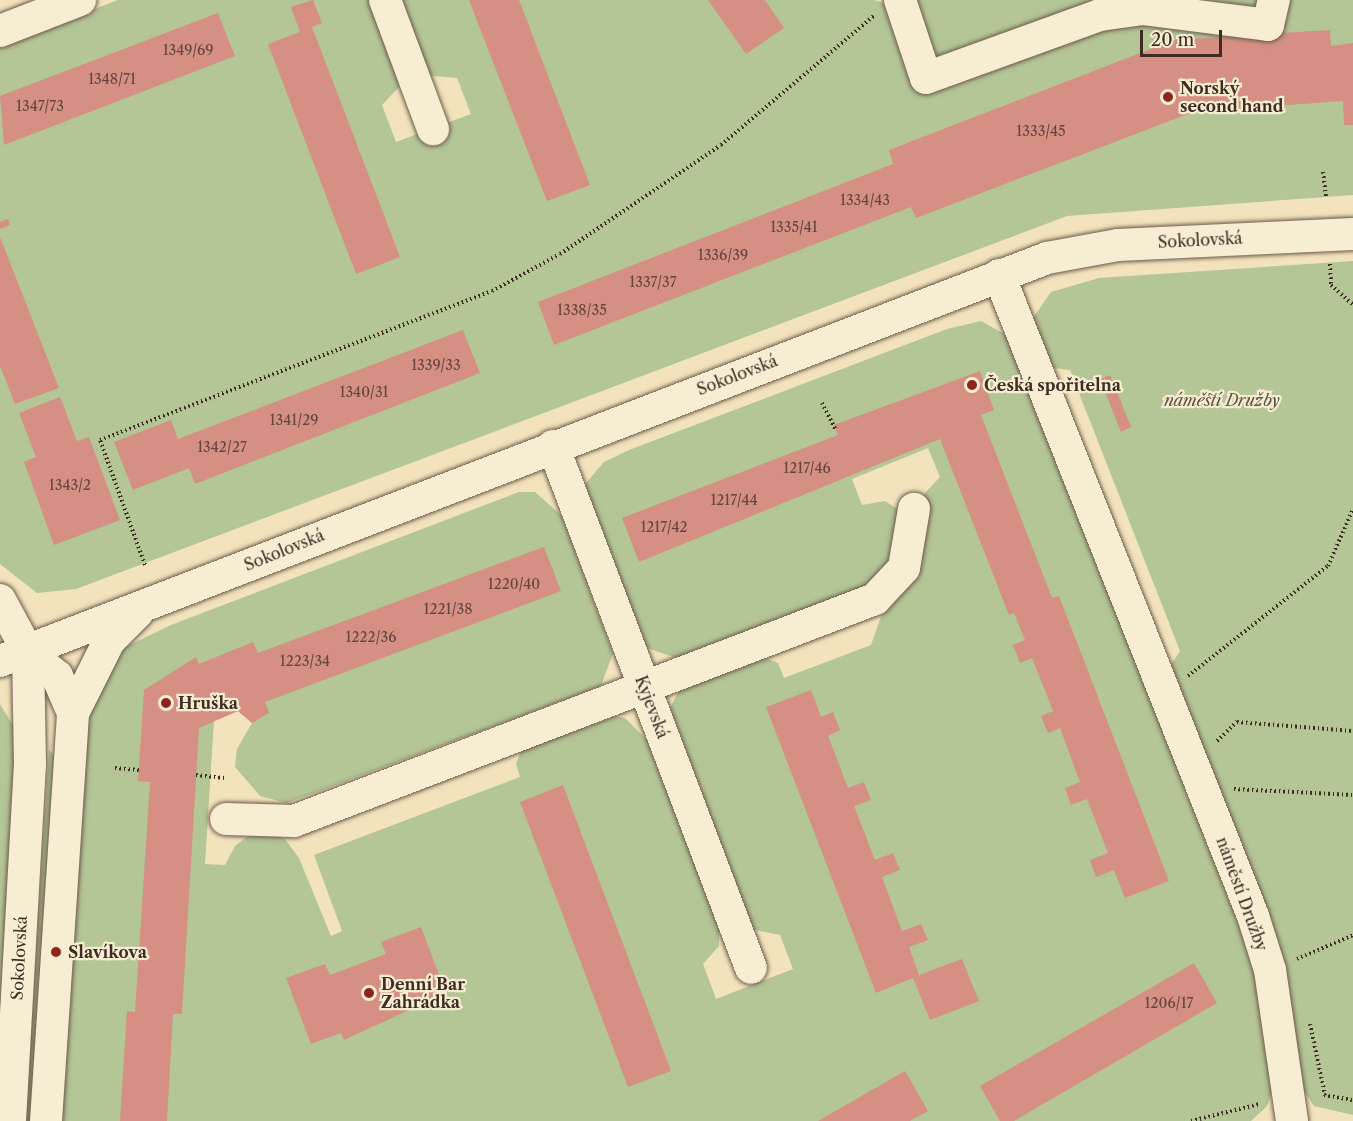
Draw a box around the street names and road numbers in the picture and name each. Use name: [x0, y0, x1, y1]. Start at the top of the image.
street label: Sokolovská: [1157, 228, 1243, 252]
street label: Sokolovská: [694, 351, 780, 399]
street label: Sokolovská: [241, 525, 327, 575]
street label: Kyjevská: [631, 673, 673, 741]
street label: náměstí Družby: [1212, 834, 1272, 954]
street label: Sokolovská: [7, 915, 31, 1001]

